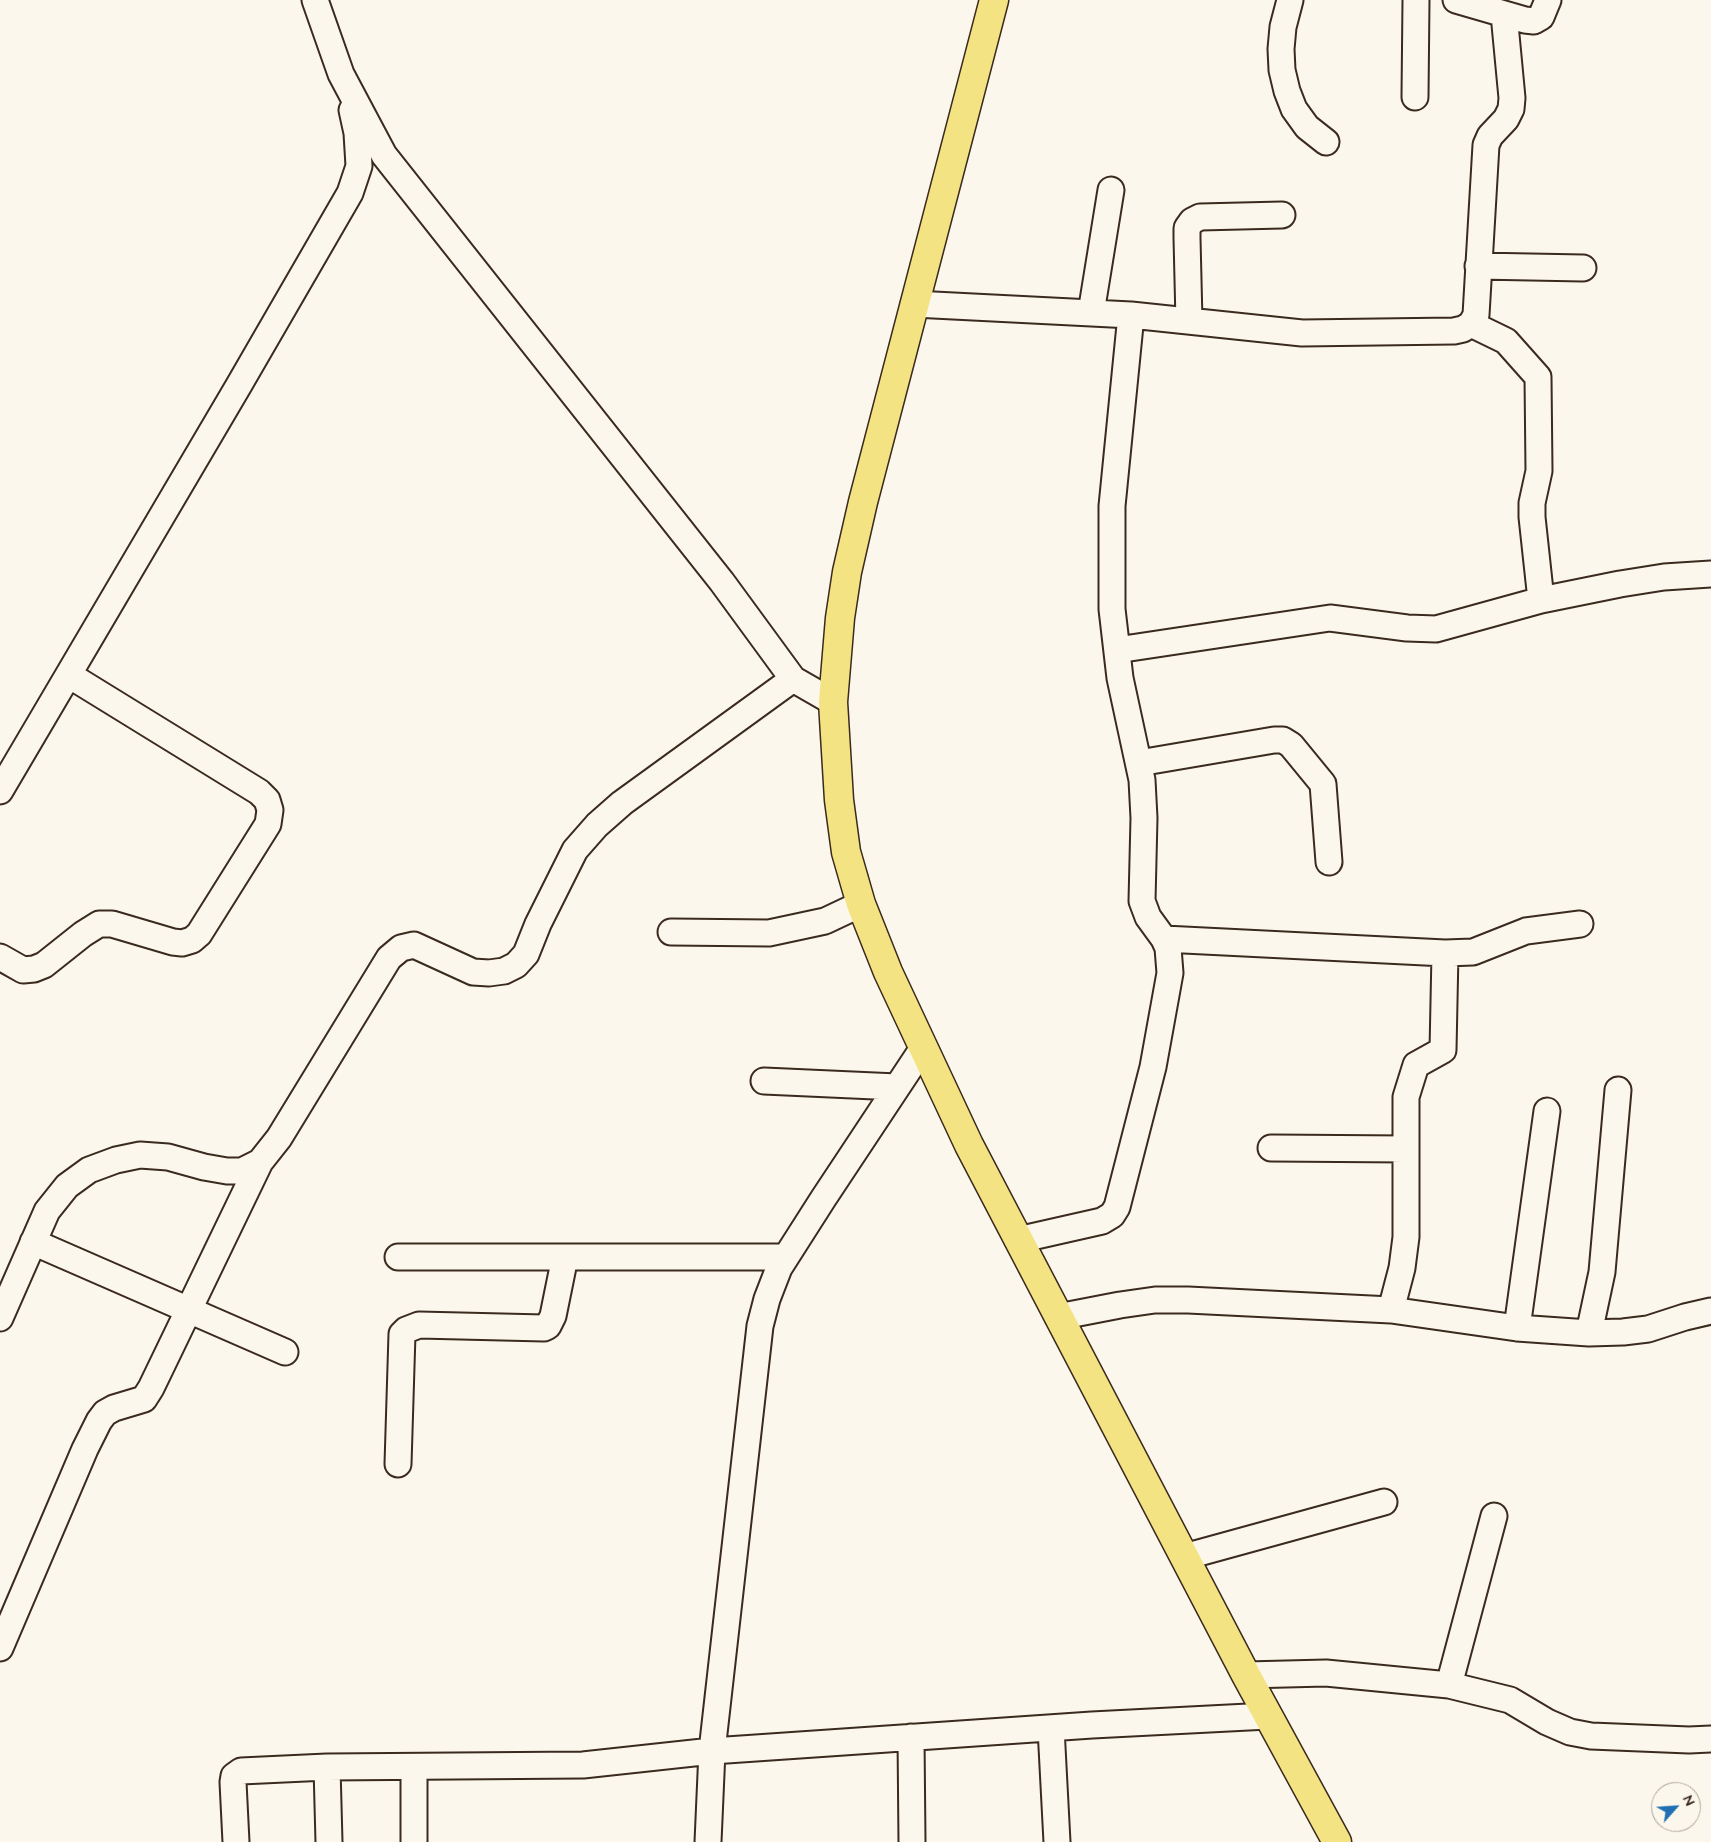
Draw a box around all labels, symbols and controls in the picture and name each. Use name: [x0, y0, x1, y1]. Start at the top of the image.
north arrow: [1651, 1782, 1701, 1832]
text: N: [1678, 1793, 1699, 1809]

